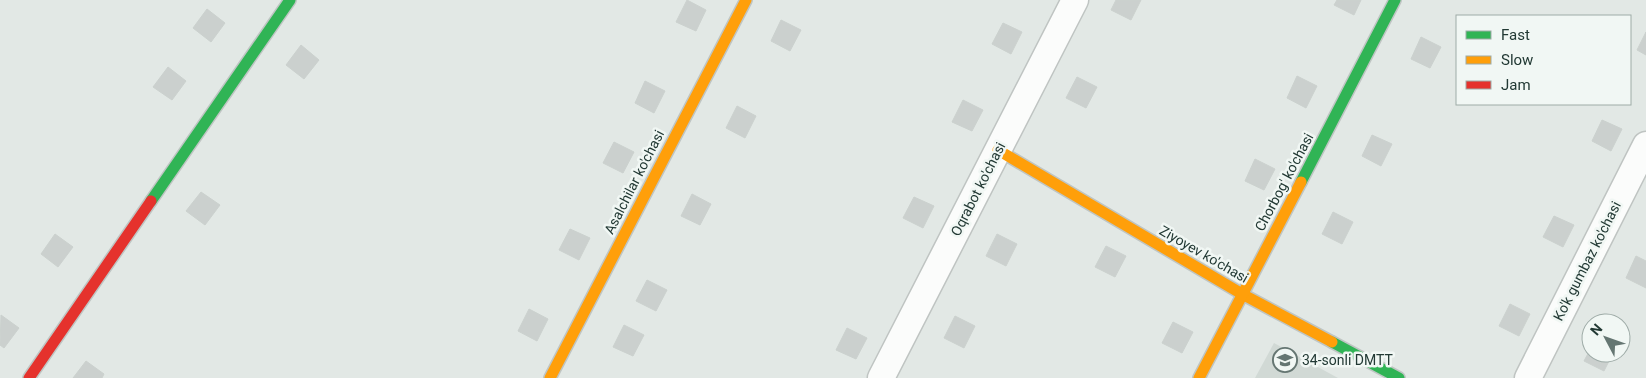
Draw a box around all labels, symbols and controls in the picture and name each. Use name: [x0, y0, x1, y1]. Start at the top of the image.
legend: [1456, 15, 1631, 105]
text: Fast: [1501, 26, 1530, 44]
text: Slow: [1501, 51, 1533, 69]
text: Jam: [1501, 76, 1531, 94]
street label: Asalchilar ko'chasi: [601, 127, 667, 237]
street label: Chorbog' ko'chasi: [1251, 130, 1317, 234]
street label: Oqrabot ko'chasi: [947, 139, 1009, 239]
street label: Ko'k gumbaz ko'chasi: [1550, 199, 1624, 323]
street label: Ziyoyev ko'chasi: [1157, 222, 1251, 286]
north arrow: [1581, 313, 1631, 363]
text: N: [1587, 320, 1605, 338]
school or university icon: 34-sonli DMTT: [1272, 347, 1298, 373]
place label: 34-sonli DMTT: [1302, 352, 1394, 368]

